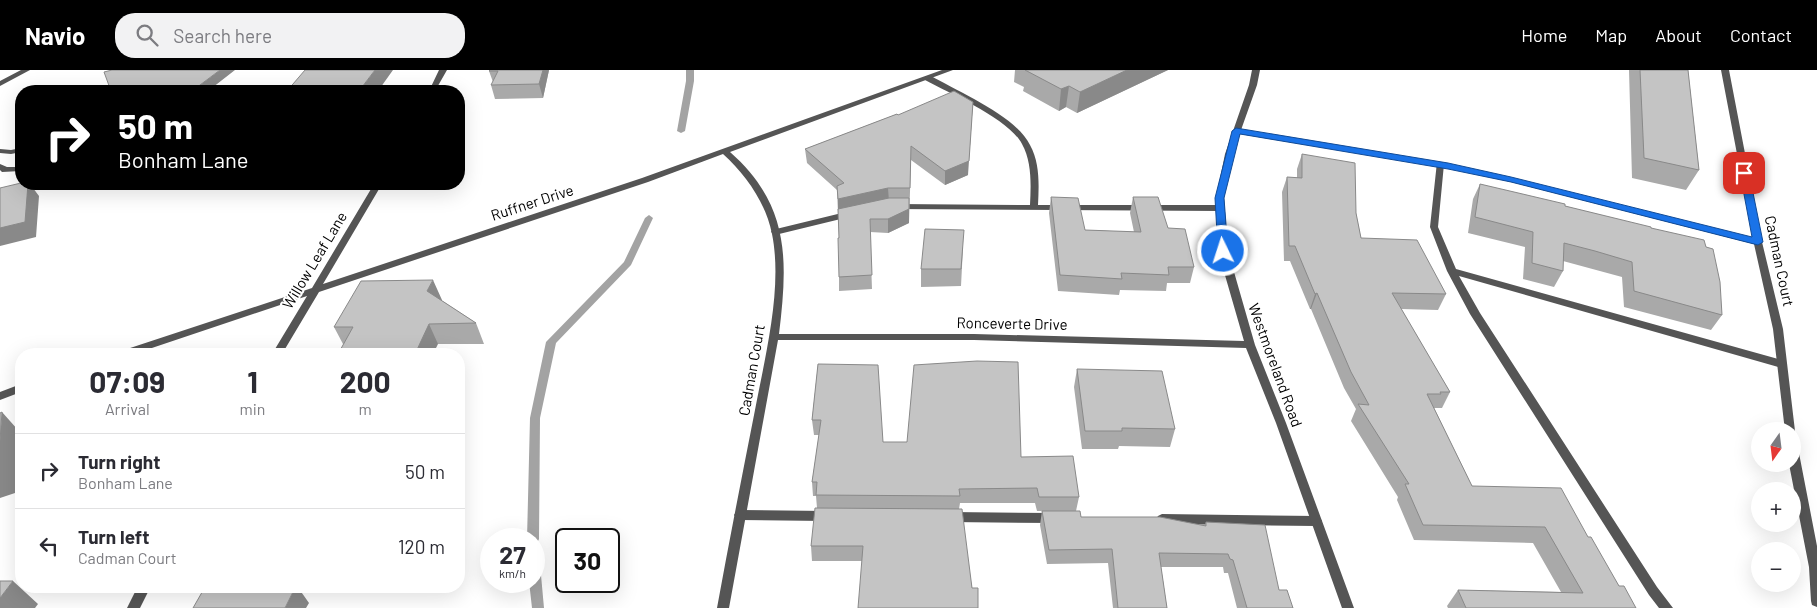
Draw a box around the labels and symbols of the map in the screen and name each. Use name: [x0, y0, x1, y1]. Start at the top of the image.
pin: [1723, 152, 1765, 194]
street label: Ruffner Drive: [488, 180, 576, 224]
street label: Willow Leaf Lane: [278, 208, 350, 312]
street label: Cadman Court: [1762, 214, 1798, 308]
position arrow: [1196, 224, 1248, 276]
street label: Westmoreland Road: [1245, 301, 1307, 429]
street label: Ronceverte Drive: [956, 313, 1068, 333]
street label: Cadman Court: [734, 323, 768, 417]
north arrow: [1751, 422, 1801, 472]
speed limit sign: 30: [555, 528, 620, 593]

